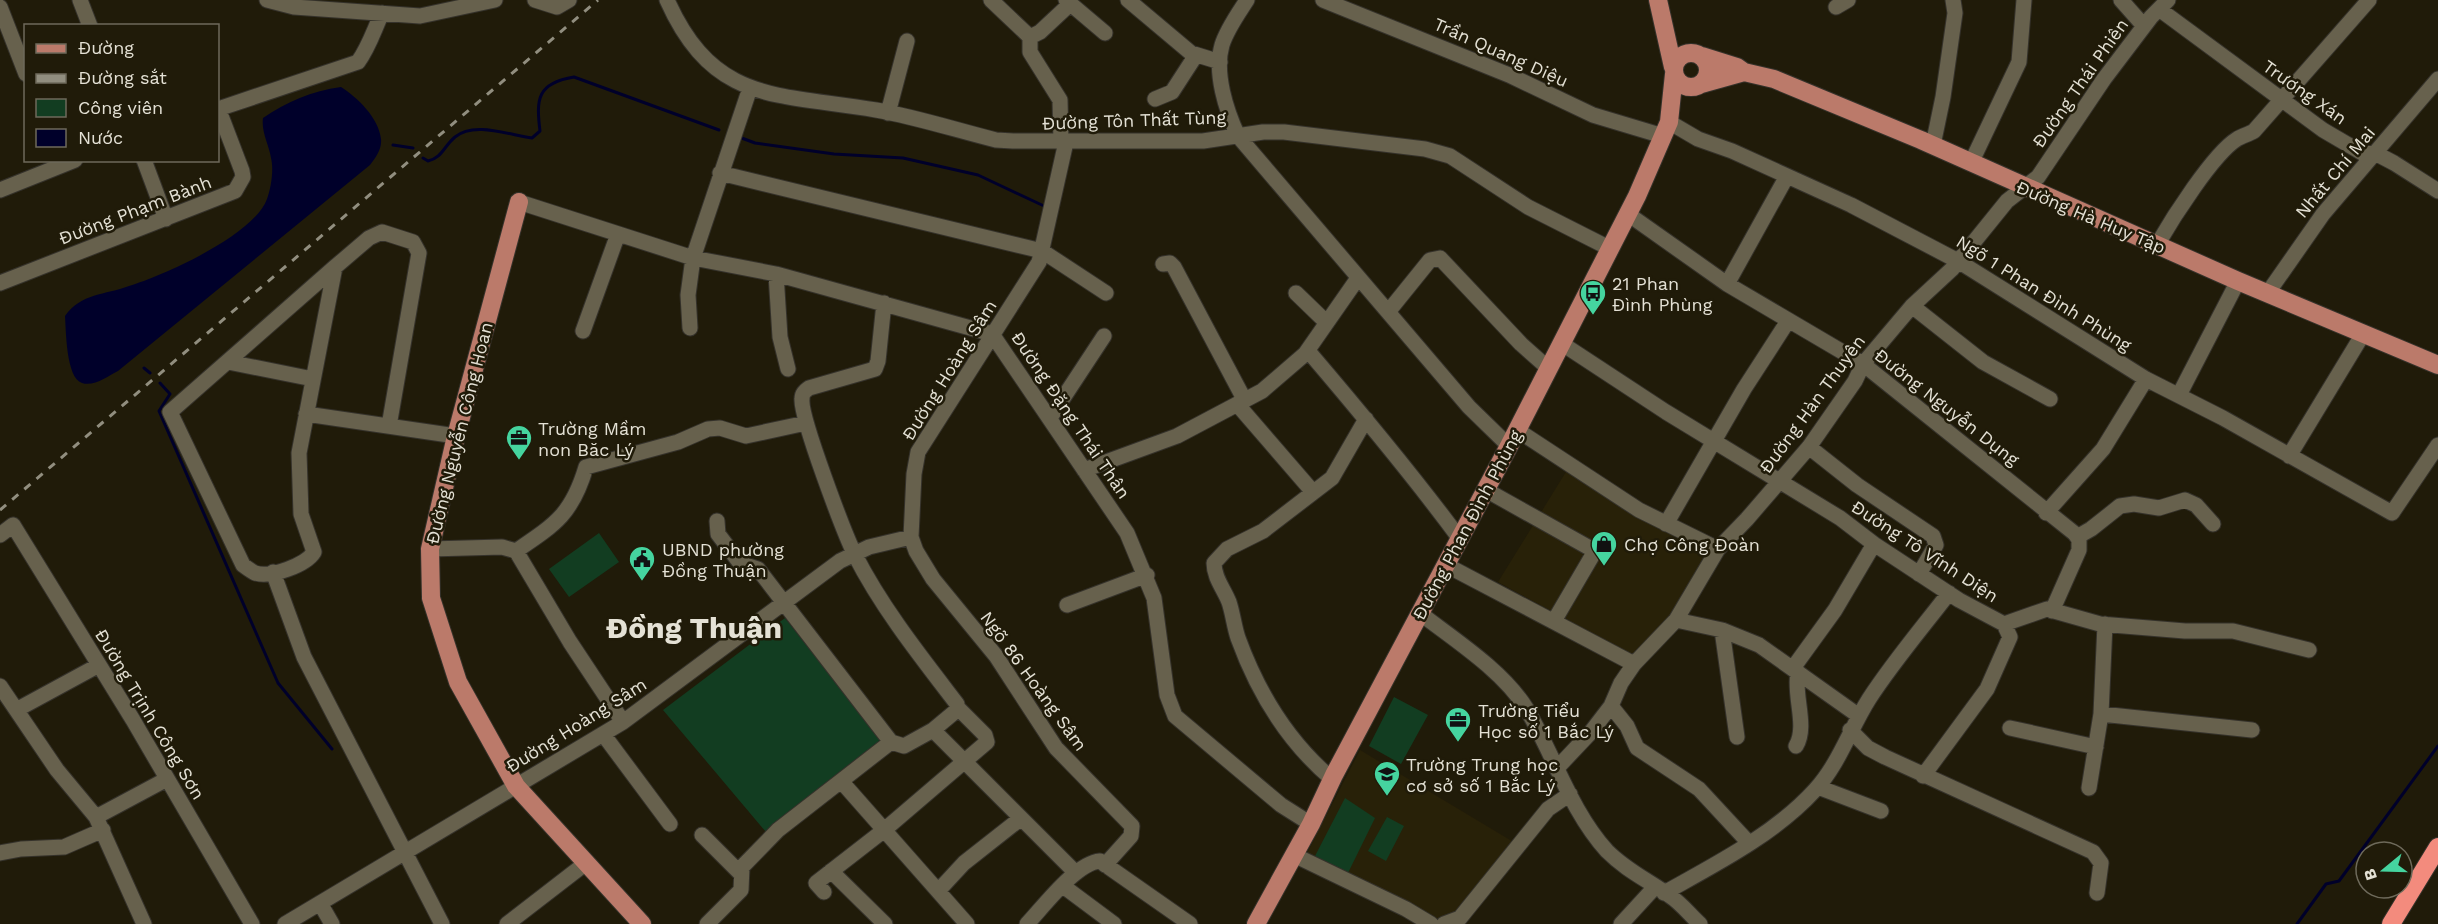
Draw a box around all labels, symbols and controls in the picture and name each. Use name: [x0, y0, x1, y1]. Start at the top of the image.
street label: Trần Quang Diệu: [1431, 13, 1571, 91]
street label: Đường Thái Phiên: [2028, 14, 2132, 152]
legend: [24, 24, 219, 162]
text: Đường: [78, 37, 134, 58]
street label: Trương Xán: [2259, 55, 2351, 129]
text: Đường sắt: [78, 67, 167, 88]
text: Công viên: [78, 97, 163, 118]
street label: Đường Tôn Thất Tùng: [1042, 106, 1227, 134]
street label: Nhất Chí Mai: [2291, 122, 2379, 222]
text: Nước: [78, 127, 123, 148]
street label: Đường Phạm Bành: [56, 171, 214, 249]
street label: Đường Hà Huy Tập: [2013, 176, 2169, 258]
street label: Ngõ 1 Phan Đình Phùng: [1953, 231, 2136, 356]
place label: 21 Phan Đình Phùng: [1612, 273, 1713, 315]
bus stop icon: 21 Phan Đình Phùng: [1578, 278, 1608, 316]
street label: Đường Hoàng Sâm: [897, 296, 1001, 444]
street label: Đường Nguyễn Công Hoan: [421, 320, 497, 546]
street label: Đường Đặng Thái Thân: [1007, 327, 1135, 503]
street label: Đường Hàn Thuyên: [1755, 331, 1869, 477]
street label: Đường Nguyễn Dụng: [1871, 344, 2024, 470]
place label: Trường Mầm non Băc Lý: [538, 418, 646, 460]
office icon: Trường Mầm non Băc Lý: [504, 423, 534, 461]
street label: Đường Phan Đình Phùng: [1408, 426, 1526, 624]
street label: Đường Tô Vĩnh Diện: [1848, 496, 2002, 606]
shop icon: Chợ Công Đoàn: [1589, 529, 1619, 567]
place label: Chợ Công Đoàn: [1624, 534, 1760, 555]
place label: UBND phường Đồng Thuận: [662, 539, 784, 581]
public building icon: UBND phường Đồng Thuận: [627, 544, 657, 582]
street label: Ngõ 86 Hoàng Sâm: [976, 607, 1092, 755]
district label: Đồng Thuận: [606, 610, 782, 645]
street label: Đường Trịnh Công Sơn: [91, 625, 209, 803]
street label: Đường Hoàng Sâm: [502, 673, 650, 777]
place label: Trường Tiểu Học số 1 Bắc Lý: [1478, 700, 1615, 742]
office icon: Trường Tiểu Học số 1 Bắc Lý: [1443, 705, 1473, 743]
place label: Trường Trung học cơ sở số 1 Bắc Lý: [1406, 754, 1558, 796]
school or university icon: Trường Trung học cơ sở số 1 Bắc Lý: [1372, 759, 1402, 797]
north arrow: [2354, 840, 2414, 900]
text: B: [2360, 866, 2381, 883]

